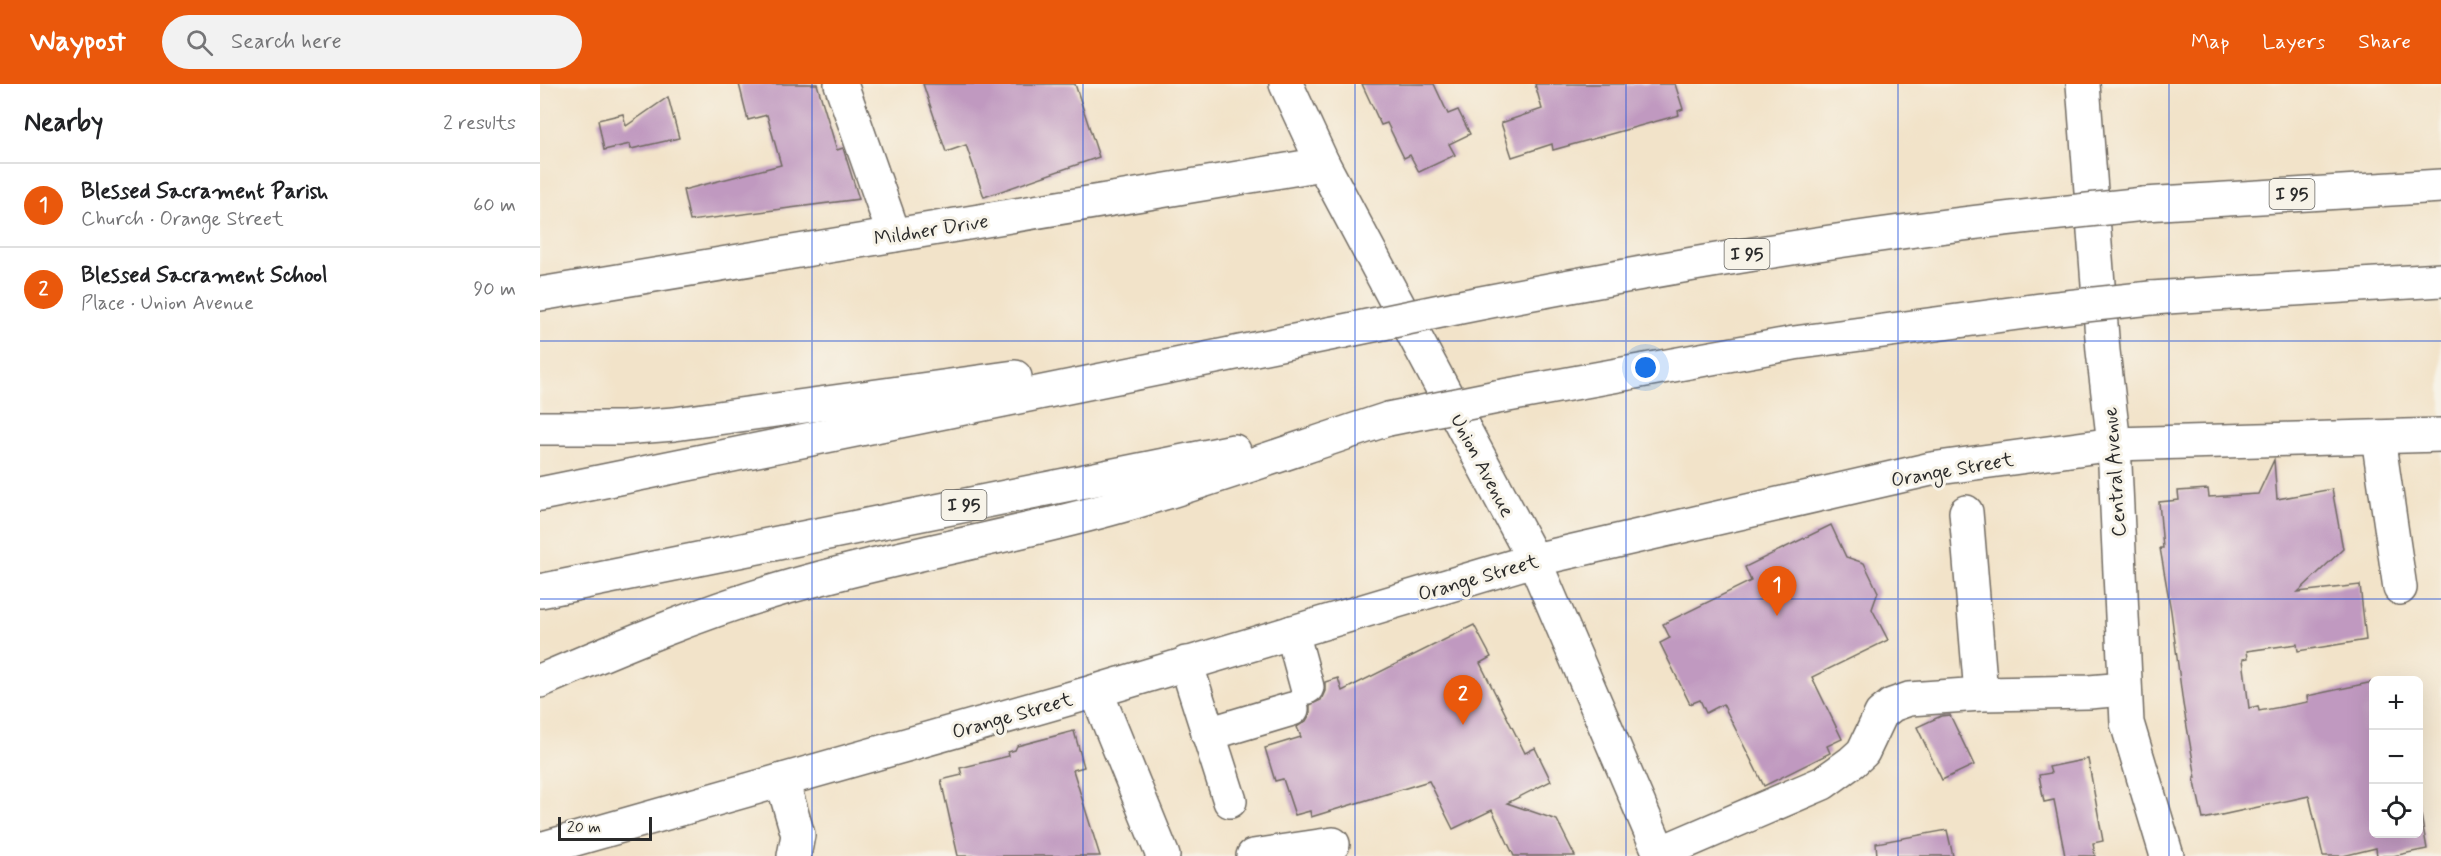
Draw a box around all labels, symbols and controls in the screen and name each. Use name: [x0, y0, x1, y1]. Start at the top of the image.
search box: [162, 15, 582, 69]
text: Waypost: [30, 24, 126, 61]
icon: search: [183, 26, 216, 59]
text: Search here: [231, 28, 342, 56]
text: Map: [2191, 28, 2229, 56]
text: Layers: [2262, 28, 2325, 56]
text: Share: [2358, 28, 2411, 56]
text: Nearby: [24, 106, 103, 140]
text: 2 results: [443, 110, 516, 137]
text: Blessed Sacrament Parish: [81, 178, 328, 206]
road number: I 95: [2270, 179, 2314, 209]
text: 1: [39, 192, 48, 219]
text: 60 m: [473, 192, 516, 219]
text: Church · Orange Street: [81, 206, 284, 233]
street label: Mildner Drive: [872, 208, 991, 253]
road number: I 95: [1724, 239, 1770, 269]
text: Blessed Sacrament School: [81, 262, 327, 290]
text: 2: [39, 276, 48, 303]
text: 90 m: [473, 276, 516, 303]
text: Place · Union Avenue: [81, 290, 254, 317]
your location: [1631, 353, 1660, 382]
street label: Central Avenue: [2097, 406, 2134, 538]
street label: Union Avenue: [1443, 409, 1520, 522]
street label: Orange Street: [1889, 446, 2016, 496]
road number: I 95: [942, 490, 986, 520]
street label: Orange Street: [1415, 548, 1542, 609]
pin: 1: [1758, 566, 1796, 616]
pin: 2: [1444, 676, 1482, 725]
map controls: [2369, 676, 2423, 838]
button: +: [2369, 676, 2423, 730]
street label: Orange Street: [949, 686, 1076, 747]
button: −: [2369, 730, 2423, 784]
button: locate: [2369, 784, 2423, 838]
scale bar: [558, 814, 652, 842]
text: 20 m: [567, 817, 601, 838]

